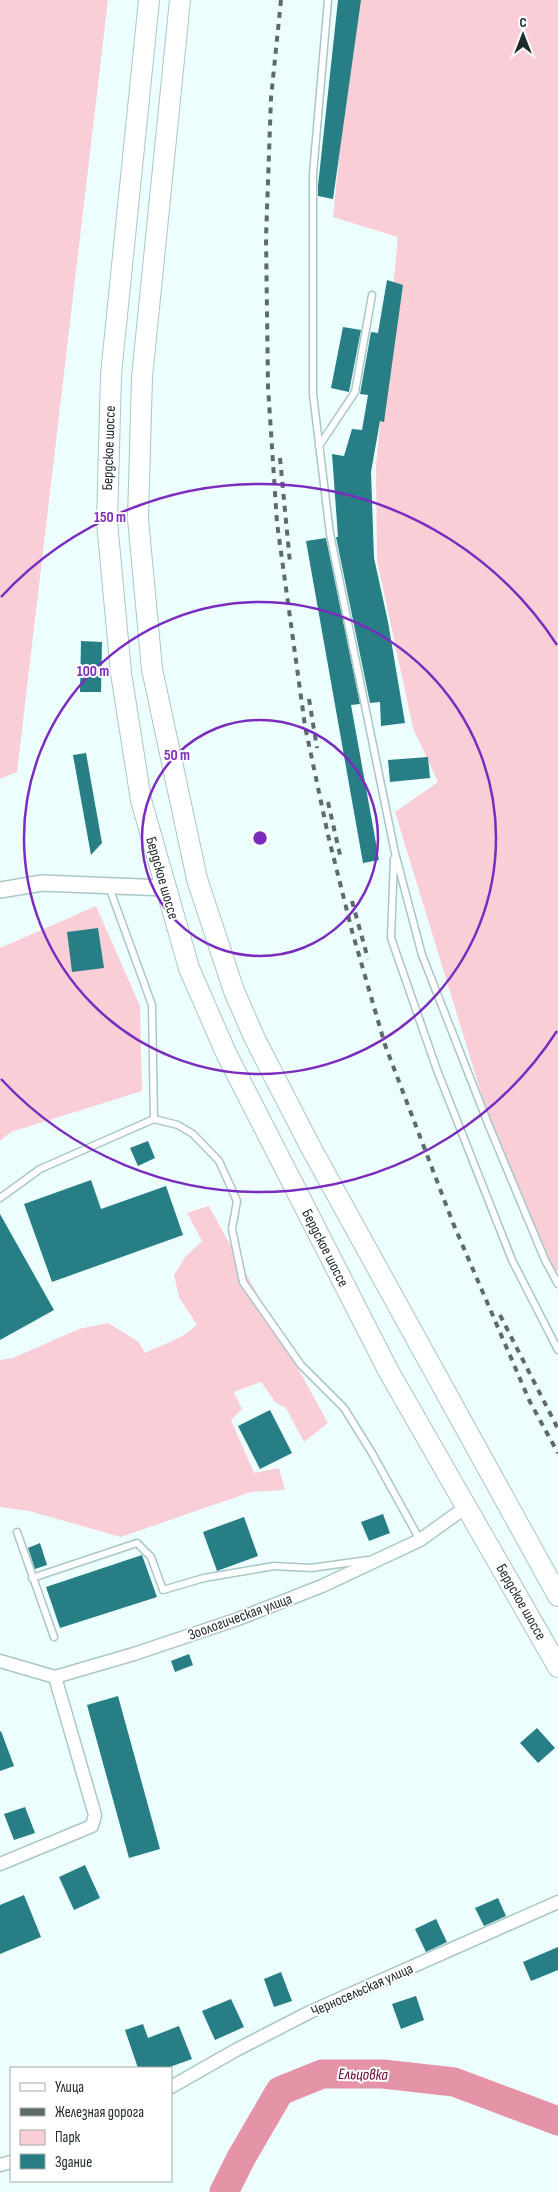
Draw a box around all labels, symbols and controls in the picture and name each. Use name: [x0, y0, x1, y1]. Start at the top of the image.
north arrow: [498, 10, 548, 60]
text: С: [519, 14, 527, 31]
street label: Бердское шоссе: [98, 405, 120, 491]
text: 150 m: [94, 508, 126, 527]
text: 100 m: [77, 662, 109, 681]
text: 50 m: [164, 746, 190, 765]
centre of rings: [251, 829, 269, 847]
street label: Бердское шоссе: [141, 835, 183, 921]
street label: Бердское шоссе: [297, 1206, 353, 1290]
street label: Бердское шоссе: [492, 1561, 550, 1643]
street label: Зоологическая улица: [185, 1589, 295, 1645]
street label: Черносельская улица: [308, 1959, 416, 2021]
water label: Ельцовка: [338, 2065, 389, 2085]
legend: [10, 2067, 172, 2182]
text: Улица: [55, 2078, 84, 2097]
text: Железная дорога: [55, 2103, 144, 2122]
text: Парк: [55, 2128, 81, 2147]
text: Здание: [55, 2153, 92, 2172]

